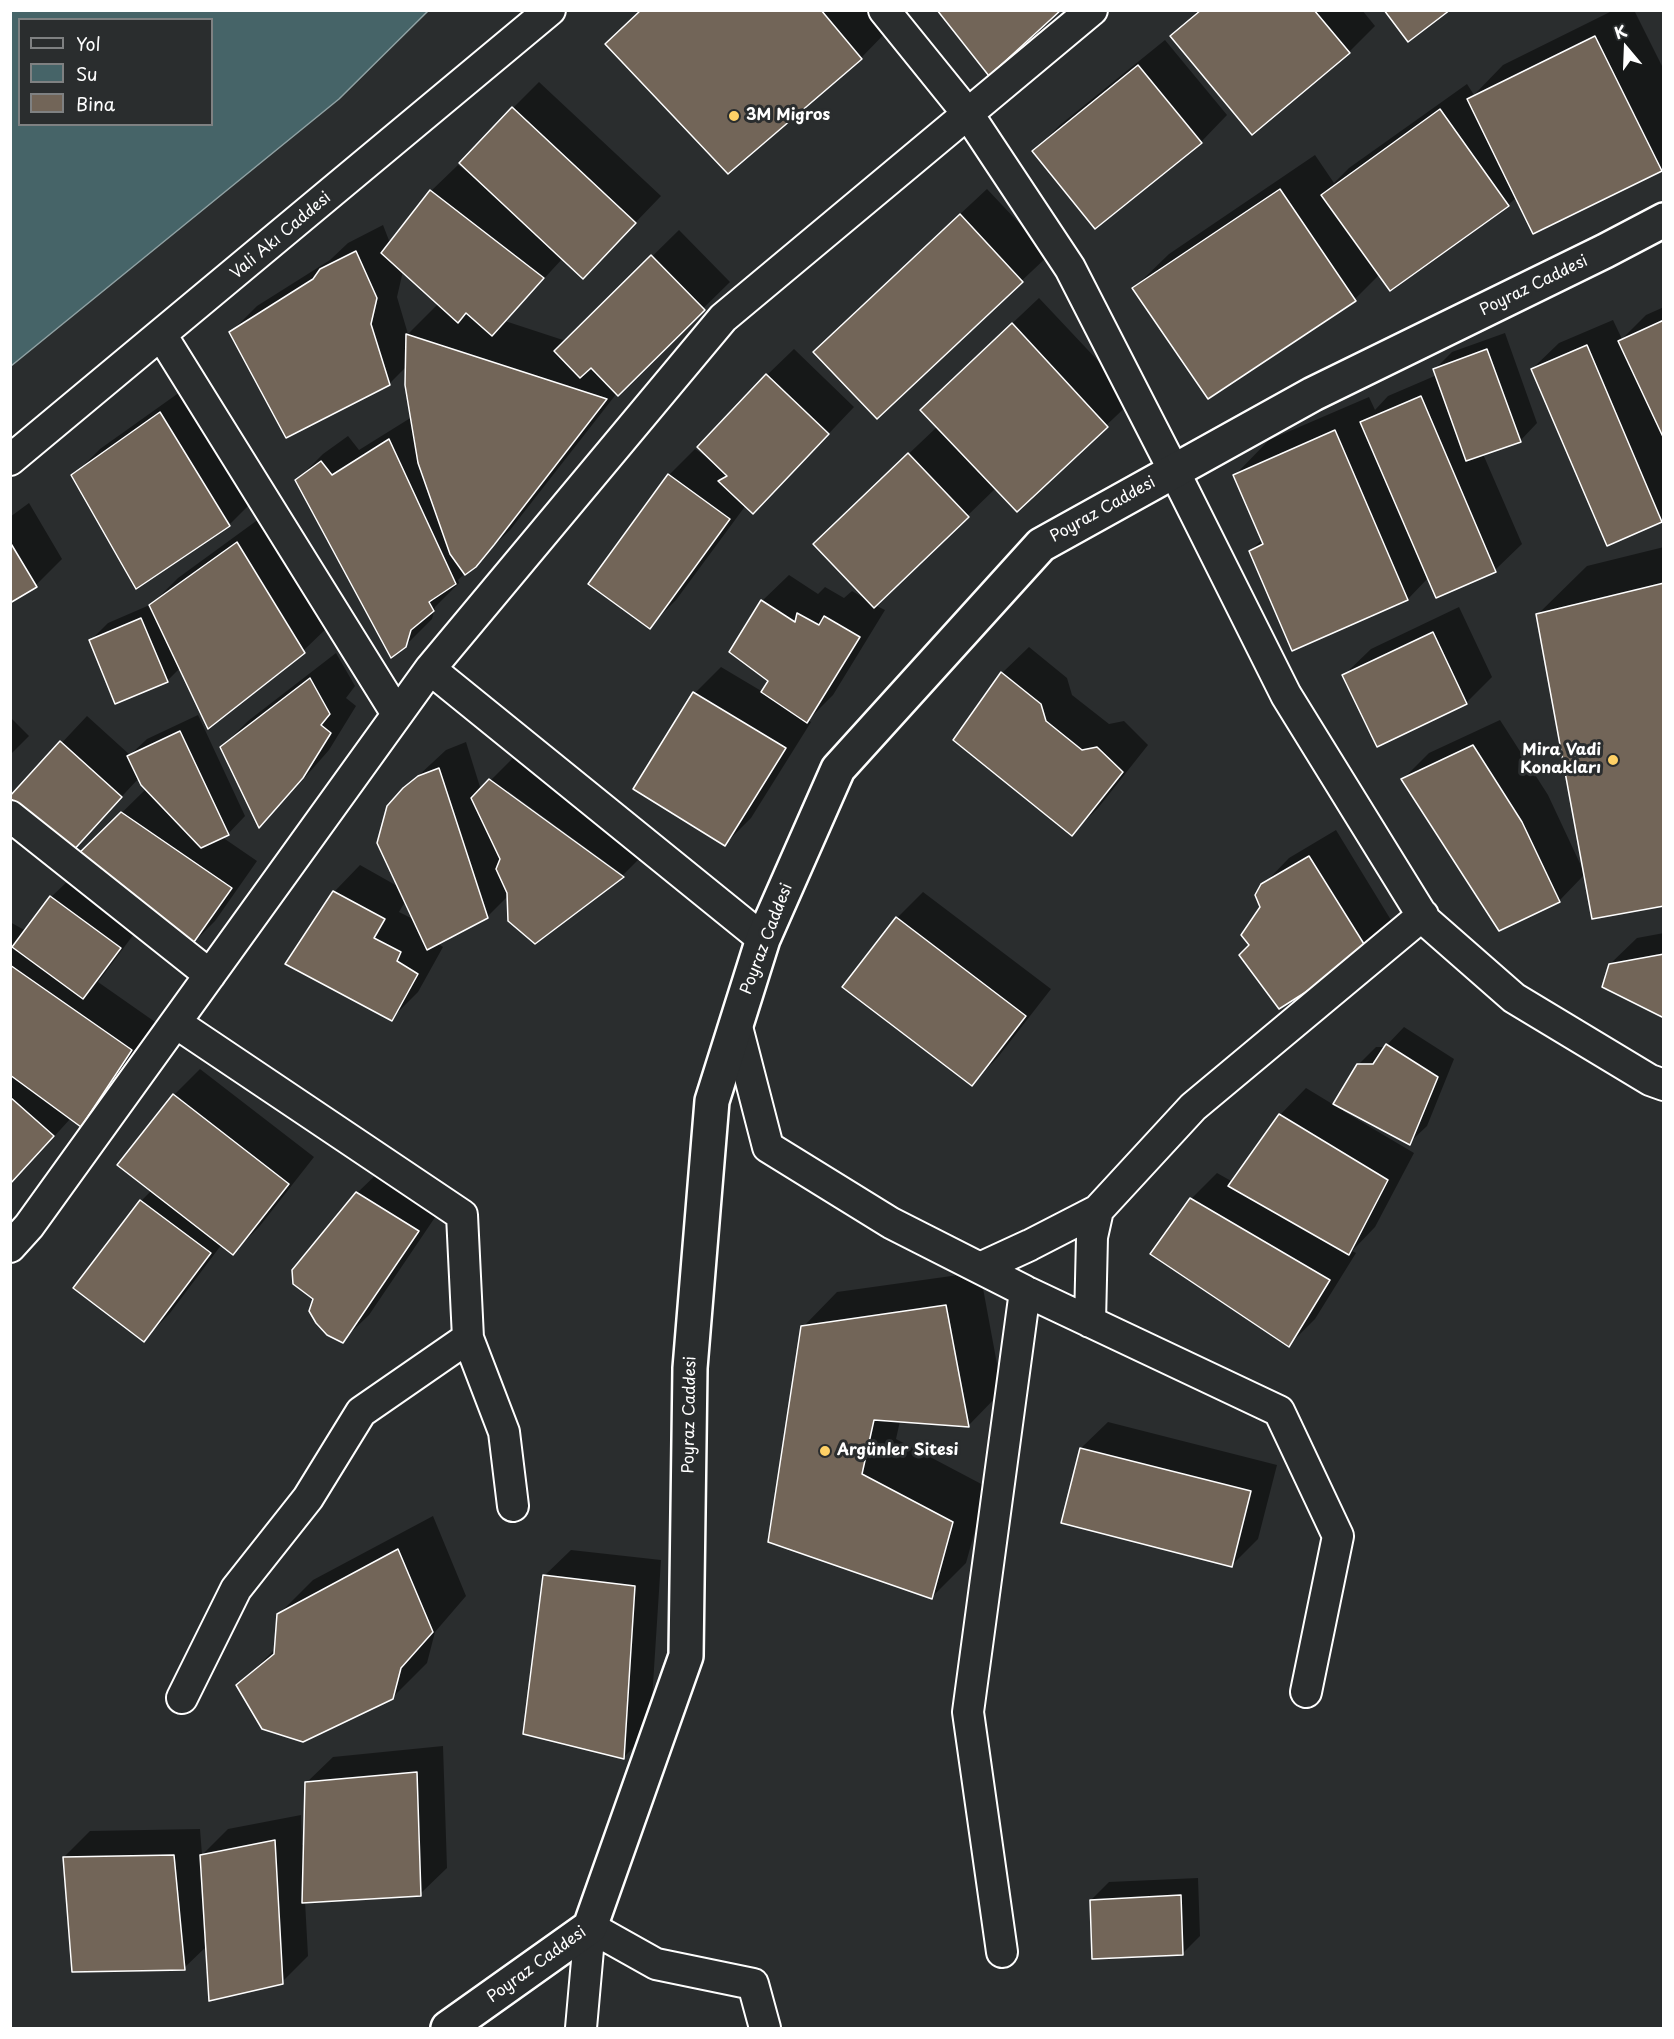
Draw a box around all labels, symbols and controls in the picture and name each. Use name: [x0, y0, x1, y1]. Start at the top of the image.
legend: [18, 18, 213, 126]
north arrow: [1596, 18, 1656, 78]
text: K: [1611, 18, 1630, 44]
text: Yol: [76, 30, 101, 57]
text: Su: [76, 60, 97, 87]
text: Bina: [76, 90, 115, 117]
place label: 3M Migros: [746, 106, 830, 126]
marker: 3M Migros: [727, 109, 741, 123]
street label: Vali Akı Caddesi: [227, 188, 335, 284]
street label: Poyraz Caddesi: [1477, 252, 1591, 320]
street label: Poyraz Caddesi: [1047, 473, 1159, 547]
place label: Mira Vadi Konakları: [1520, 741, 1601, 779]
marker: Mira Vadi Konakları: [1606, 753, 1620, 767]
street label: Poyraz Caddesi: [737, 881, 797, 997]
street label: Poyraz Caddesi: [679, 1356, 701, 1474]
place label: Argünler Sitesi: [837, 1441, 958, 1461]
marker: Argünler Sitesi: [818, 1444, 832, 1458]
street label: Poyraz Caddesi: [484, 1923, 590, 2007]

